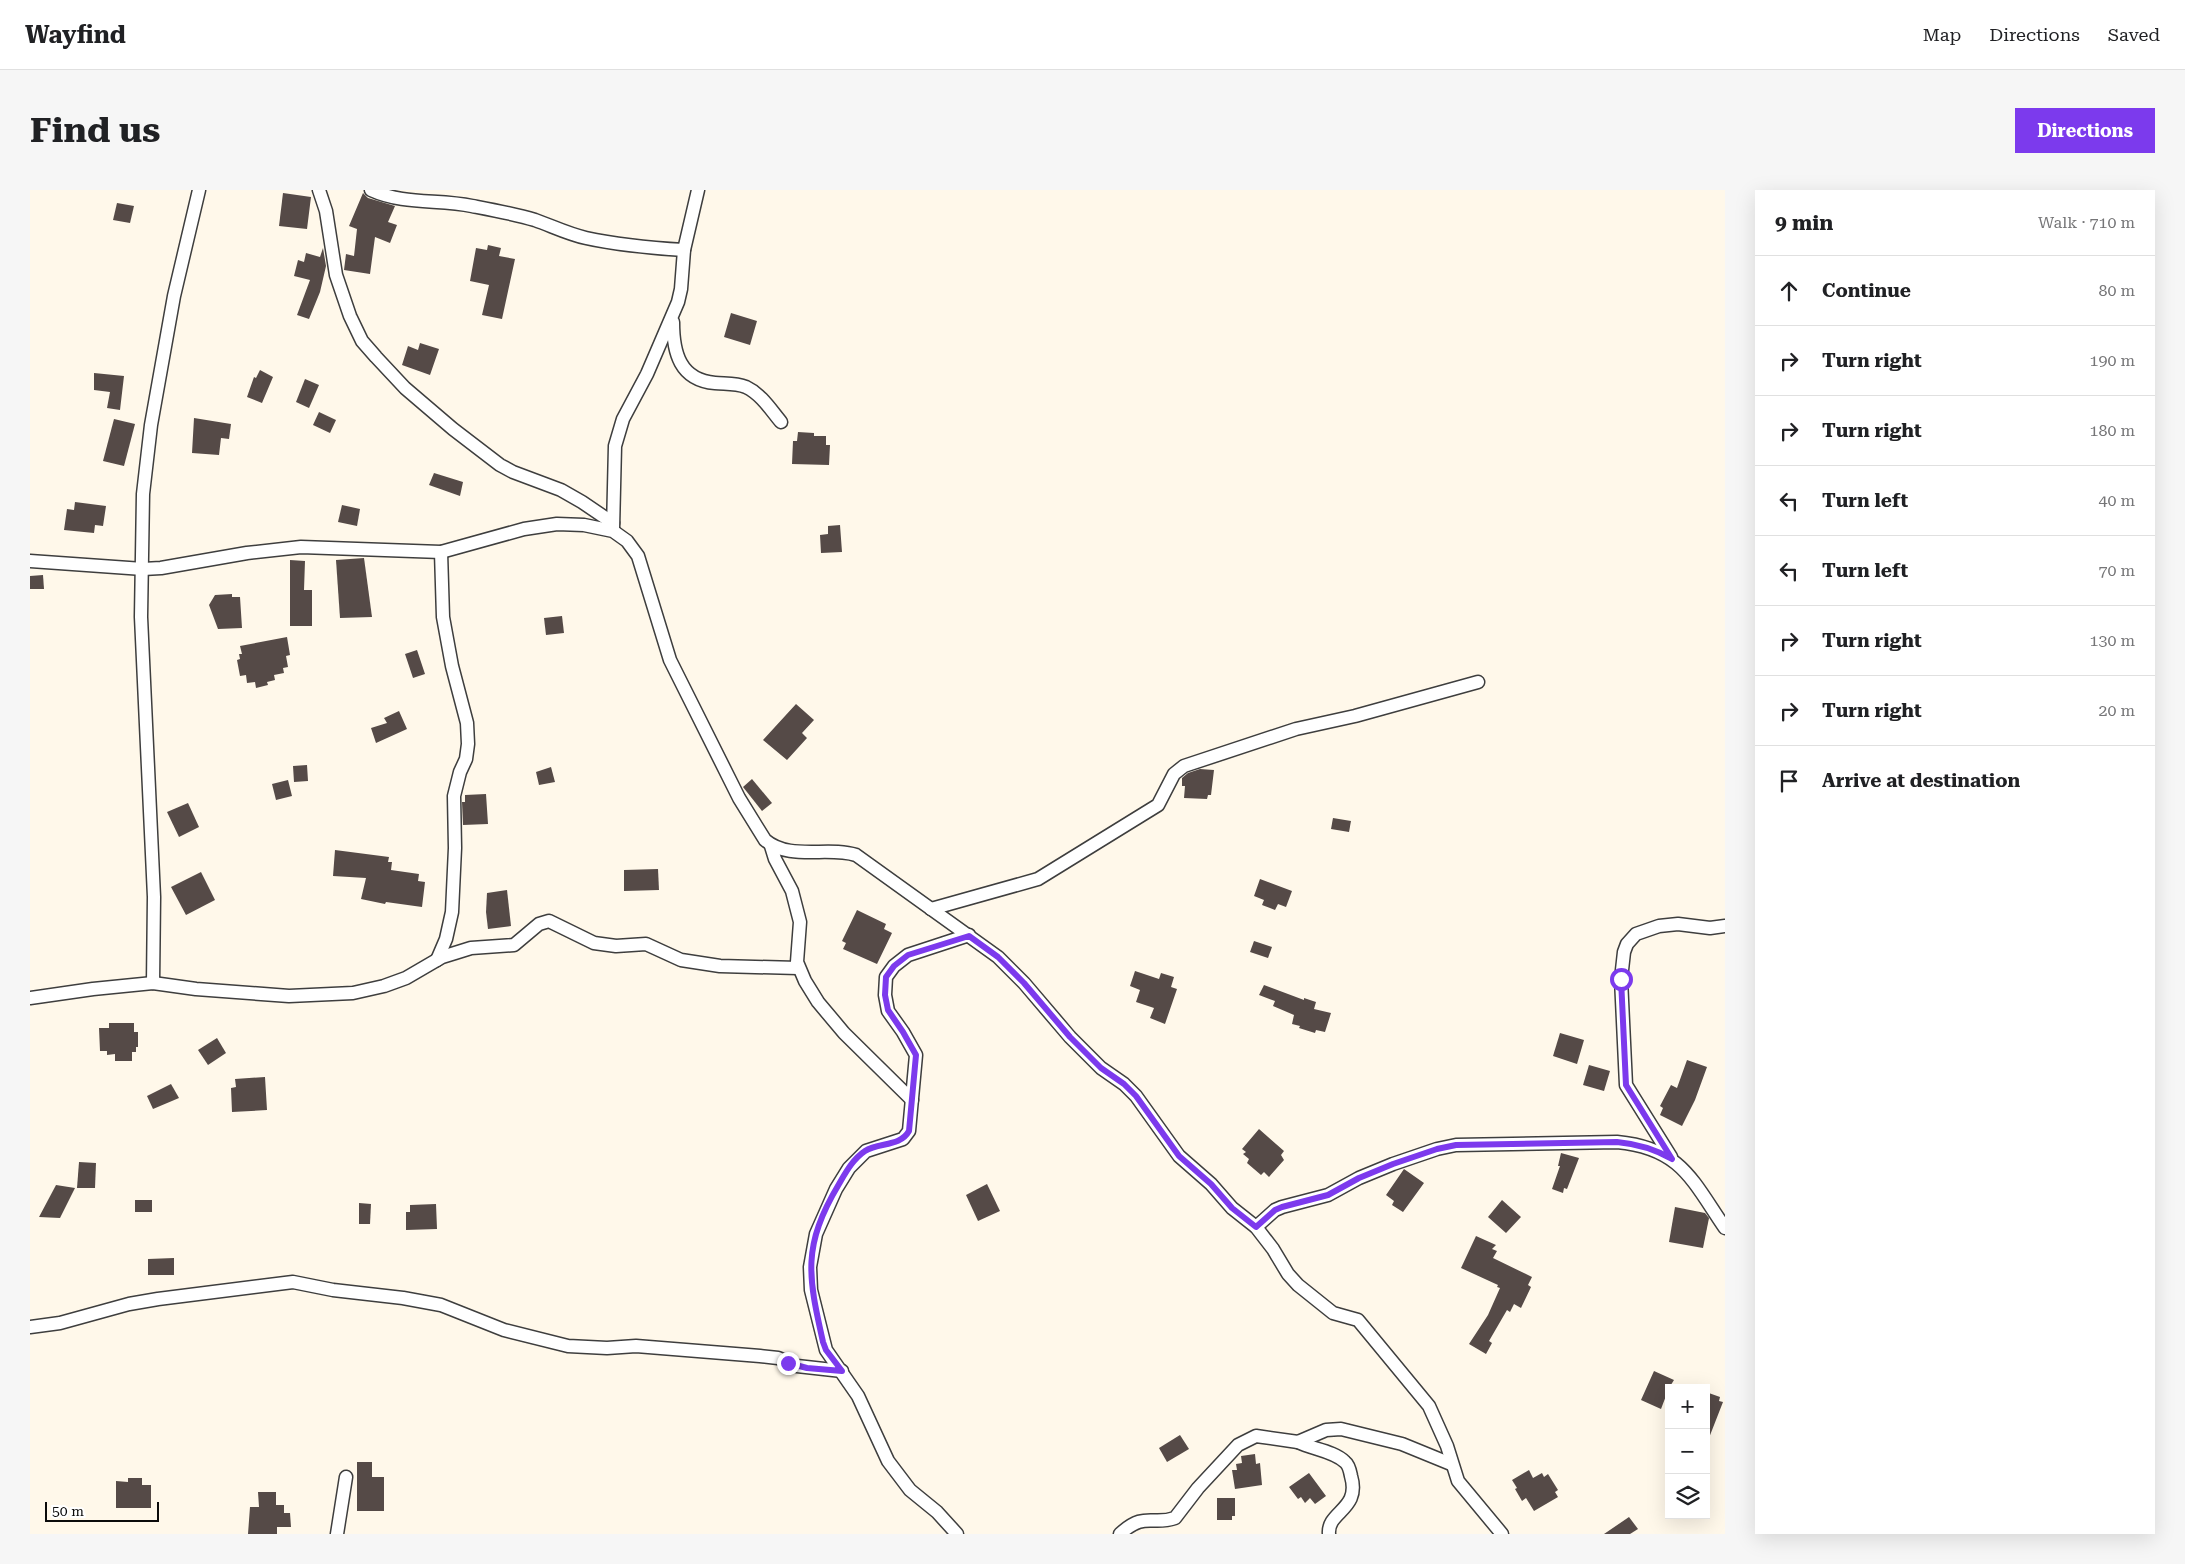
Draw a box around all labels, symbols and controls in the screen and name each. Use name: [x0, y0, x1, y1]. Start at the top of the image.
text: Wayfind: [25, 21, 126, 49]
text: Map: [1923, 24, 1961, 45]
text: Directions: [1989, 24, 2080, 45]
text: Saved: [2108, 24, 2160, 45]
button: Directions: [2015, 108, 2155, 153]
text: Find us: [30, 110, 160, 151]
text: 9 min: [1775, 211, 1833, 235]
text: Walk · 710 m: [2038, 213, 2135, 232]
icon: ahead: [1775, 277, 1803, 305]
text: Continue: [1822, 279, 1911, 302]
text: 80 m: [2098, 281, 2135, 300]
icon: right: [1775, 347, 1803, 375]
text: Turn right: [1822, 349, 1922, 372]
text: 190 m: [2089, 351, 2135, 370]
icon: right: [1775, 417, 1803, 445]
text: Turn right: [1822, 419, 1922, 442]
text: 180 m: [2089, 421, 2135, 440]
icon: left: [1775, 487, 1803, 515]
text: Turn left: [1822, 489, 1908, 512]
text: 40 m: [2098, 491, 2135, 510]
icon: left: [1775, 557, 1803, 585]
text: Turn left: [1822, 559, 1908, 582]
text: 70 m: [2098, 561, 2135, 580]
icon: right: [1775, 627, 1803, 655]
text: Turn right: [1822, 629, 1922, 652]
text: 130 m: [2089, 631, 2135, 650]
icon: right: [1775, 697, 1803, 725]
text: Turn right: [1822, 699, 1922, 722]
text: 20 m: [2098, 701, 2135, 720]
icon: arrive: [1775, 767, 1803, 795]
text: Arrive at destination: [1822, 769, 2020, 792]
route start: [1610, 968, 1633, 991]
route end: [777, 1352, 800, 1375]
map controls: [1665, 1384, 1710, 1519]
button: +: [1665, 1384, 1710, 1429]
button: −: [1665, 1429, 1710, 1474]
button: layers: [1665, 1474, 1710, 1519]
scale bar: [45, 1499, 159, 1522]
text: 50 m: [52, 1503, 84, 1519]

